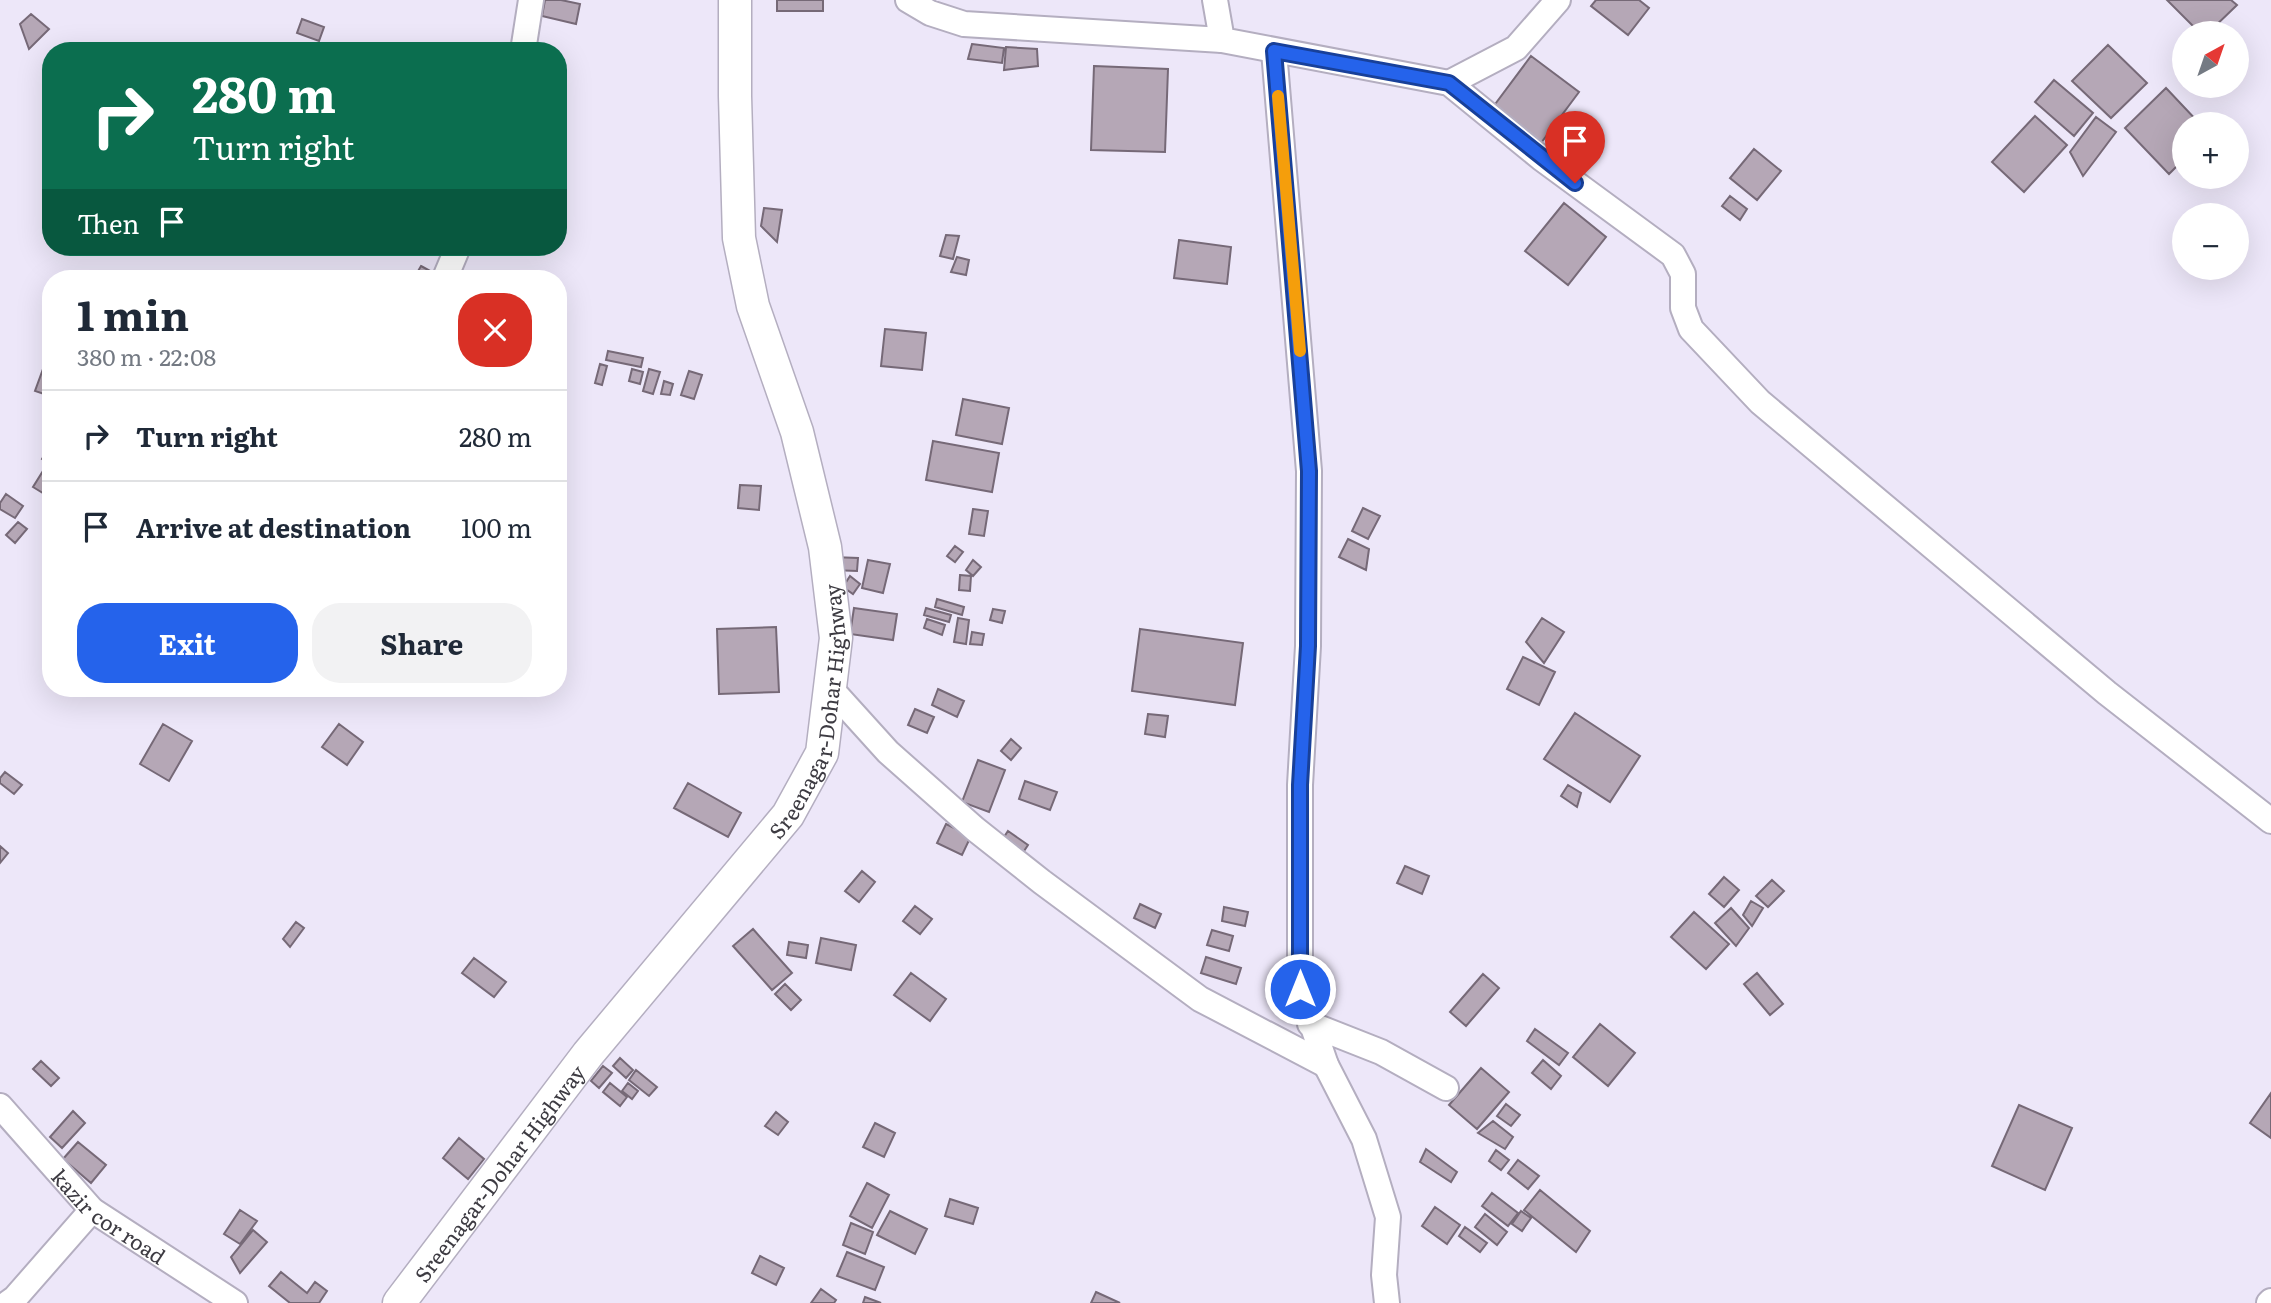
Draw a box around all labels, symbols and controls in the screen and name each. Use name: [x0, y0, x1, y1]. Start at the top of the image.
north arrow: [2172, 21, 2249, 98]
map controls: [2172, 21, 2249, 280]
text: 280 m: [192, 55, 336, 128]
icon: right: [77, 70, 168, 161]
pin: [1545, 111, 1605, 183]
button: +: [2172, 112, 2249, 189]
text: Turn right: [192, 122, 354, 170]
icon: arrive: [1556, 122, 1594, 160]
text: Then: [77, 203, 139, 242]
icon: arrive: [153, 203, 191, 241]
button: −: [2172, 203, 2249, 280]
text: 1 min: [77, 282, 189, 344]
button: close: [458, 293, 532, 367]
text: 380 m · 22:08: [77, 339, 216, 373]
text: Turn right: [136, 416, 278, 455]
text: 280 m: [459, 416, 532, 455]
icon: right: [77, 417, 115, 455]
text: Arrive at destination: [136, 507, 411, 546]
text: 100 m: [461, 507, 532, 546]
icon: arrive: [77, 508, 115, 546]
street label: Sreenagar-Dohar Highway: [760, 582, 852, 844]
button: Exit: [77, 603, 298, 683]
button: Share: [312, 603, 532, 683]
position arrow: [1263, 952, 1337, 1026]
street label: Sreenagar-Dohar Highway: [405, 1056, 591, 1288]
street label: kazir cor road: [46, 1161, 173, 1270]

